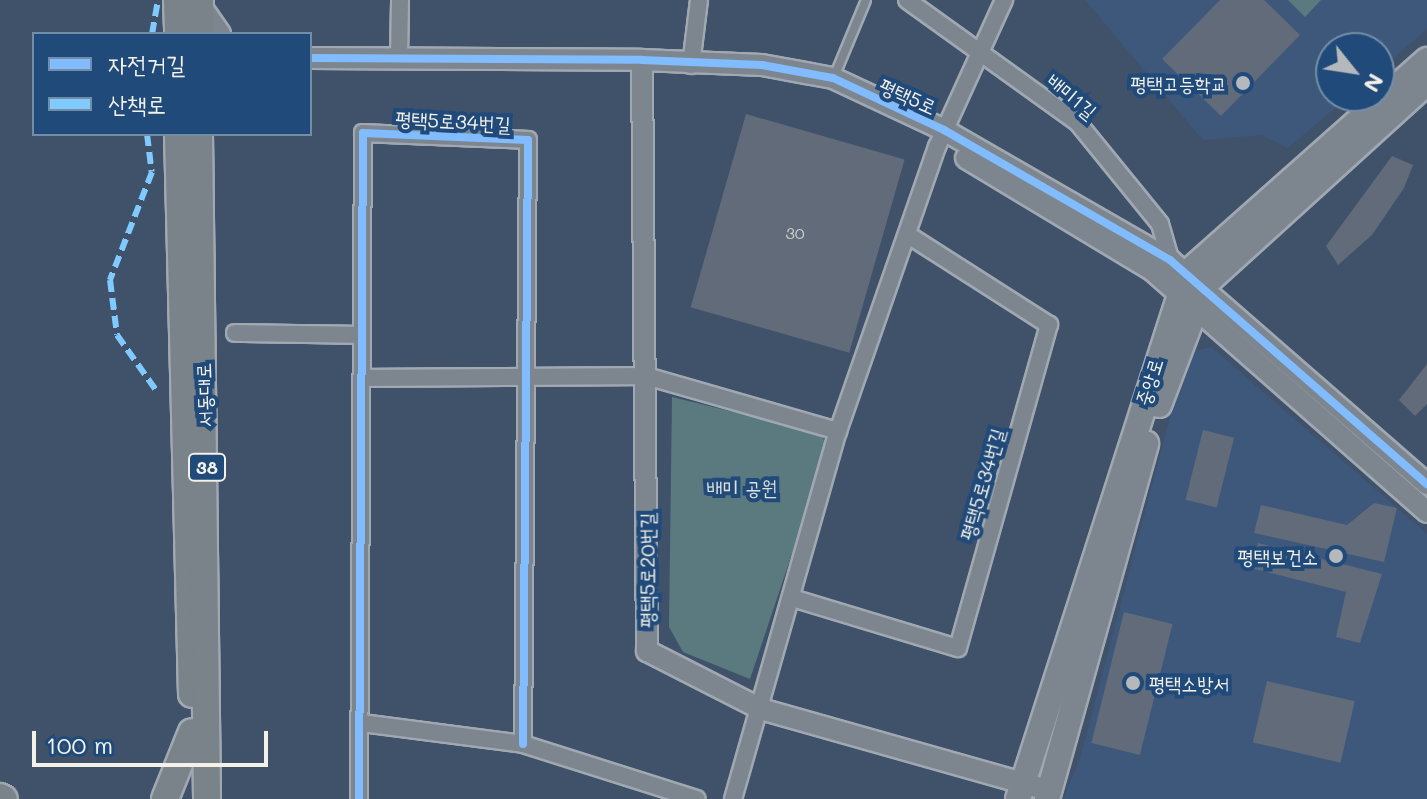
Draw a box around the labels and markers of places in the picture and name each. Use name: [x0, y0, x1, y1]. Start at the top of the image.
place label: 평택고등학교: [1130, 71, 1227, 95]
marker: 평택고등학교: [1234, 74, 1252, 92]
place label: 평택보건소: [1238, 544, 1318, 568]
marker: 평택보건소: [1325, 545, 1347, 567]
place label: 평택소방서: [1149, 671, 1229, 695]
marker: 평택소방서: [1124, 674, 1142, 692]

